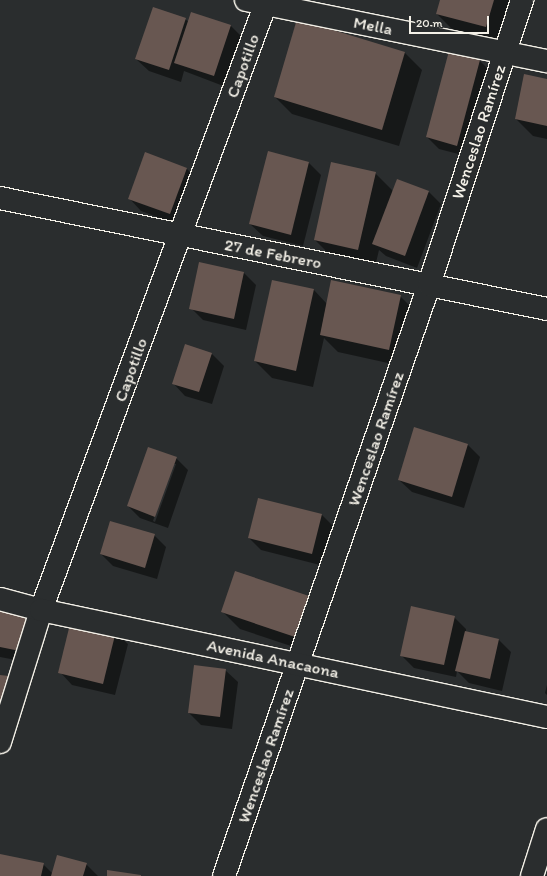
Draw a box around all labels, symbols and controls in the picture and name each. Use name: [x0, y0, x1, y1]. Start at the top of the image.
scale bar: [411, 8, 491, 34]
street label: Mella: [352, 12, 394, 40]
text: 20 m: [416, 16, 443, 30]
street label: Capotillo: [222, 31, 264, 101]
street label: Wenceslao Ramírez: [447, 62, 511, 202]
street label: 27 de Febrero: [223, 235, 323, 273]
street label: Capotillo: [110, 335, 152, 405]
street label: Wenceslao Ramírez: [343, 369, 409, 509]
street label: Avenida Anacaona: [205, 635, 341, 683]
street label: Wenceslao Ramírez: [233, 686, 299, 826]

